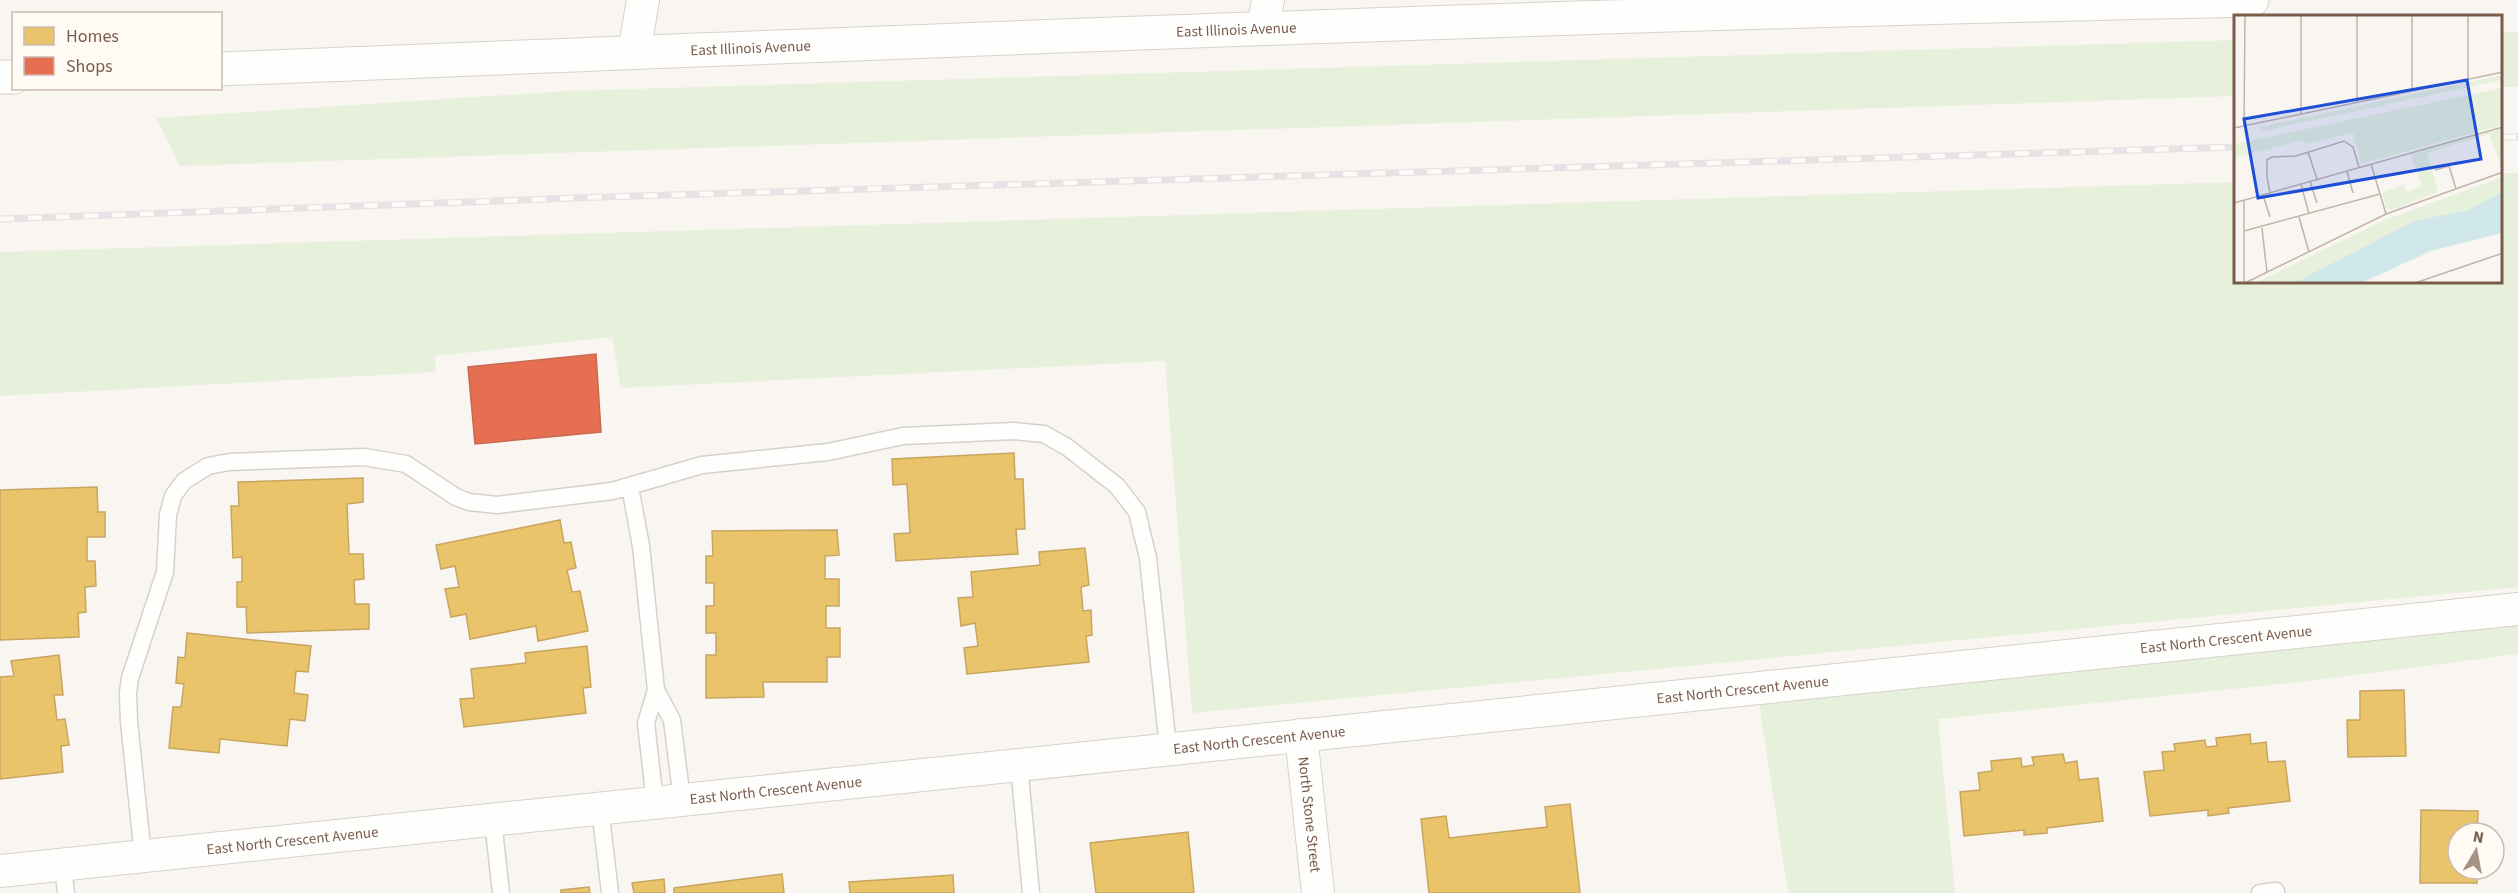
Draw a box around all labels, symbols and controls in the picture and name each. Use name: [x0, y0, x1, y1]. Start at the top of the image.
legend: [12, 12, 222, 90]
inset map: [2234, 15, 2503, 284]
street label: East Illinois Avenue: [1176, 17, 1297, 43]
text: Homes: [66, 24, 119, 49]
street label: East Illinois Avenue: [690, 36, 811, 61]
text: Shops: [66, 54, 113, 79]
street label: East North Crescent Avenue: [2139, 620, 2313, 659]
street label: East North Crescent Avenue: [1656, 671, 1830, 710]
street label: East North Crescent Avenue: [1172, 721, 1346, 760]
street label: North Stone Street: [1292, 756, 1326, 874]
street label: East North Crescent Avenue: [689, 771, 863, 810]
north arrow: [2446, 821, 2506, 881]
street label: East North Crescent Avenue: [205, 822, 380, 860]
text: N: [2471, 825, 2486, 849]

